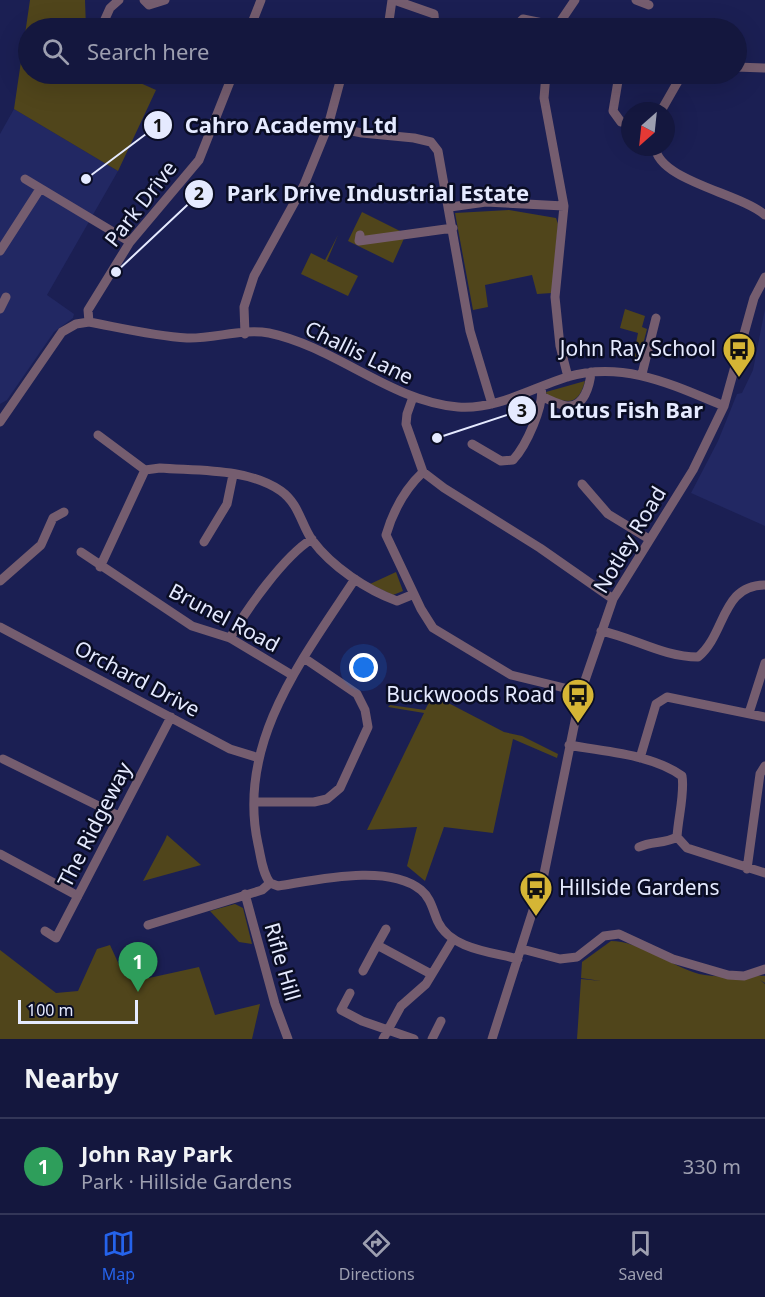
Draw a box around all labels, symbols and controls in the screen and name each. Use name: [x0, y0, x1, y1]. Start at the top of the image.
search box: [18, 18, 747, 84]
icon: search: [39, 35, 72, 68]
text: Search here: [87, 36, 209, 66]
north arrow: [621, 102, 675, 156]
callout: Cahro Academy Ltd: [143, 105, 410, 145]
text: Cahro Academy Ltd: [185, 109, 397, 139]
text: 1: [153, 113, 163, 137]
street label: Park Drive: [98, 155, 183, 252]
callout: Park Drive Industrial Estate: [184, 174, 541, 214]
text: Park Drive Industrial Estate: [227, 177, 529, 207]
text: 2: [194, 181, 204, 205]
street label: Challis Lane: [301, 314, 418, 390]
bus stop icon: John Ray School: [721, 331, 757, 378]
place label: John Ray School: [558, 334, 716, 362]
callout: Lotus Fish Bar: [507, 390, 715, 430]
text: Lotus Fish Bar: [549, 394, 703, 424]
text: 3: [517, 398, 527, 422]
street label: Notley Road: [586, 481, 672, 598]
street label: Brunel Road: [164, 576, 285, 658]
street label: Orchard Drive: [70, 633, 205, 723]
your location: [349, 653, 378, 682]
bus stop icon: Buckwoods Road: [560, 677, 596, 724]
place label: Buckwoods Road: [386, 680, 555, 708]
street label: The Ridgeway: [51, 757, 138, 892]
bus stop icon: Hillside Gardens: [518, 870, 554, 917]
place label: Hillside Gardens: [559, 873, 720, 901]
street label: Rifle Hill: [258, 919, 307, 1004]
pin: 1: [118, 942, 158, 992]
scale bar: [18, 997, 138, 1024]
text: 100 m: [27, 999, 74, 1021]
text: Nearby: [24, 1060, 119, 1096]
text: John Ray Park: [81, 1138, 233, 1168]
text: 1: [38, 1153, 49, 1180]
text: 330 m: [683, 1153, 741, 1180]
text: Park · Hillside Gardens: [81, 1168, 292, 1195]
tab: Map: [102, 1227, 135, 1285]
tab: Directions: [339, 1227, 415, 1285]
tab: Saved: [618, 1227, 663, 1285]

